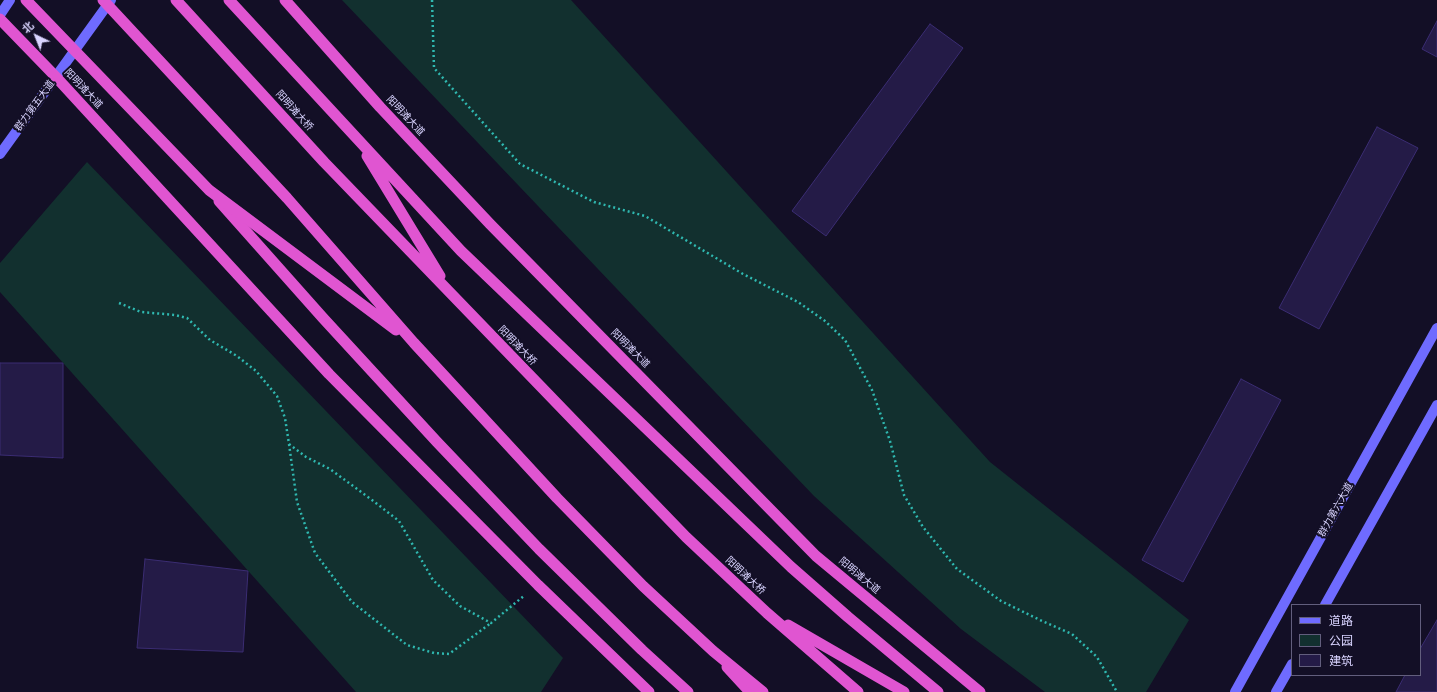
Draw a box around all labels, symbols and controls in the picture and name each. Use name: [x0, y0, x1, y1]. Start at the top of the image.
north arrow: [16, 16, 56, 56]
text: 北: [18, 18, 37, 37]
street label: 阳明滩大道: [62, 67, 104, 111]
street label: 群力第五大道: [13, 78, 57, 134]
street label: 阳明滩大桥: [273, 88, 315, 134]
street label: 阳明滩大道: [384, 94, 426, 138]
street label: 阳明滩大桥: [495, 324, 539, 368]
street label: 阳明滩大道: [608, 327, 652, 371]
street label: 群力第六大道: [1316, 481, 1356, 539]
street label: 阳明滩大桥: [723, 555, 767, 597]
street label: 阳明滩大道: [836, 555, 882, 597]
legend: [1291, 604, 1421, 676]
text: 道路: [1329, 612, 1353, 629]
text: 公园: [1329, 632, 1353, 649]
text: 建筑: [1329, 652, 1353, 669]

